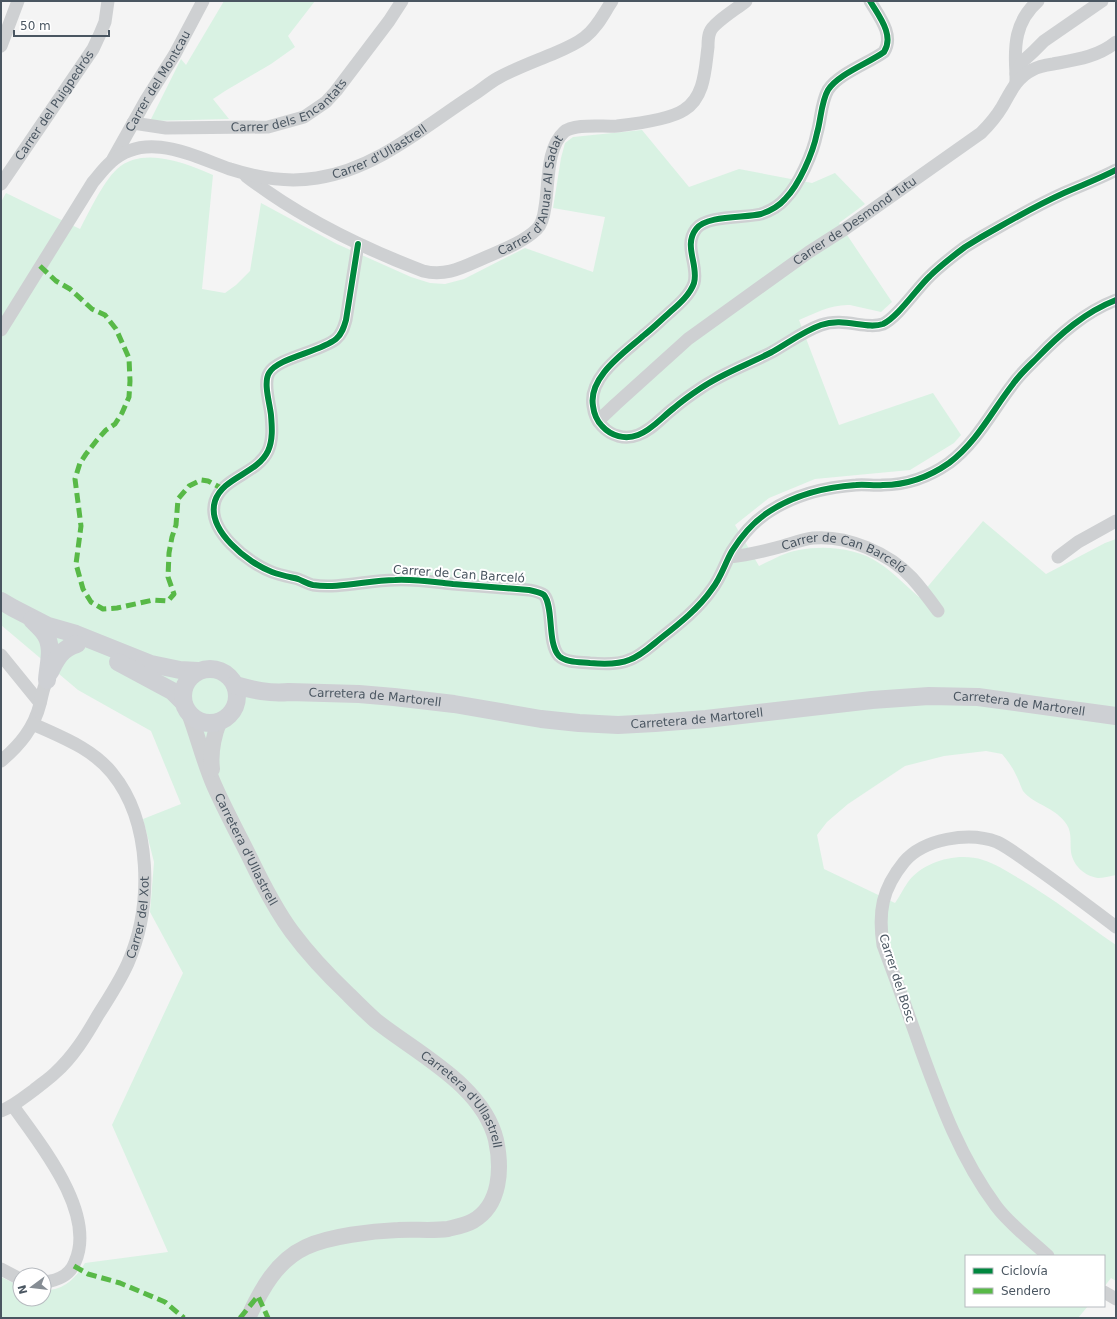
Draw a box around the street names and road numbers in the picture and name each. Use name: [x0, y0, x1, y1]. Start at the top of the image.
street label: Carrer del Montcau: [123, 28, 193, 134]
street label: Carrer del Puigpedrós: [12, 48, 97, 163]
street label: Carrer dels Encantats: [231, 76, 350, 134]
street label: Carrer d'Ullastrell: [331, 122, 429, 182]
street label: Carrer d'Anuar Al Sadat: [495, 132, 566, 258]
street label: Carrer de Desmond Tutu: [790, 174, 919, 268]
street label: Carrer de Can Barceló: [780, 531, 909, 576]
street label: Carrer de Can Barceló: [393, 562, 525, 586]
street label: Carretera de Martorell: [308, 686, 442, 709]
street label: Carretera de Martorell: [953, 689, 1086, 719]
street label: Carretera de Martorell: [630, 706, 764, 731]
street label: Carretera d'Ullastrell: [212, 791, 280, 908]
street label: Carrer del Xot: [123, 876, 152, 961]
street label: Carrer del Bosc: [876, 932, 918, 1024]
street label: Carretera d'Ullastrell: [418, 1048, 504, 1149]

